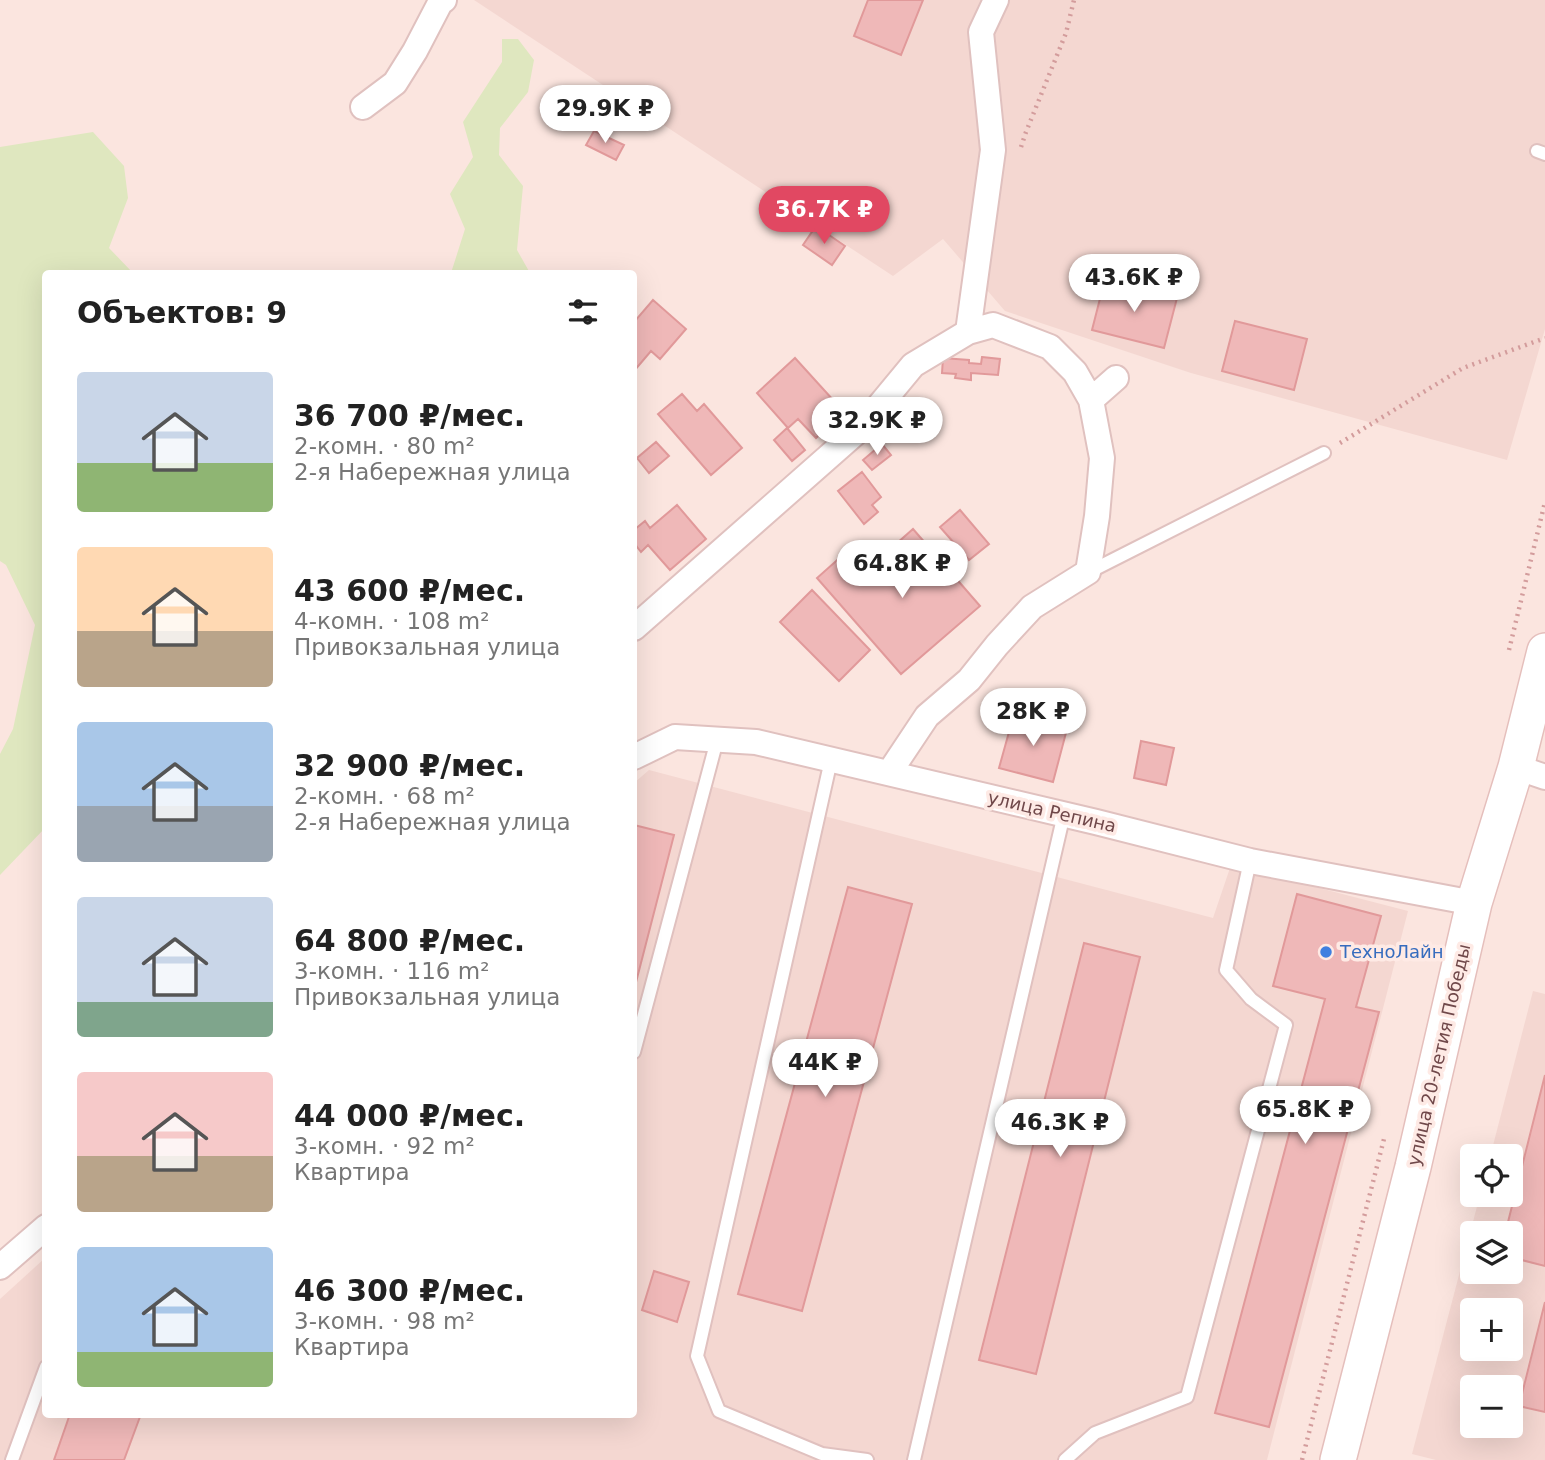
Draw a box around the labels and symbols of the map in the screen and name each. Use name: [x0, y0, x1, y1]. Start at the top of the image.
pin: 29.9K ₽: [540, 86, 670, 145]
pin: 36.7K ₽: [759, 187, 889, 246]
pin: 43.6K ₽: [1069, 254, 1199, 314]
pin: 32.9K ₽: [812, 398, 942, 457]
pin: 64.8K ₽: [837, 540, 967, 600]
pin: 28K ₽: [984, 688, 1082, 748]
street label: улица Репина: [986, 787, 1118, 836]
place label: ТехноЛайн: [1339, 941, 1444, 962]
street label: улица 20-летия Победы: [1403, 942, 1474, 1168]
marker: ТехноЛайн: [1318, 944, 1334, 960]
pin: 44K ₽: [776, 1040, 874, 1099]
pin: 65.8K ₽: [1240, 1086, 1370, 1146]
pin: 46.3K ₽: [995, 1100, 1125, 1159]

